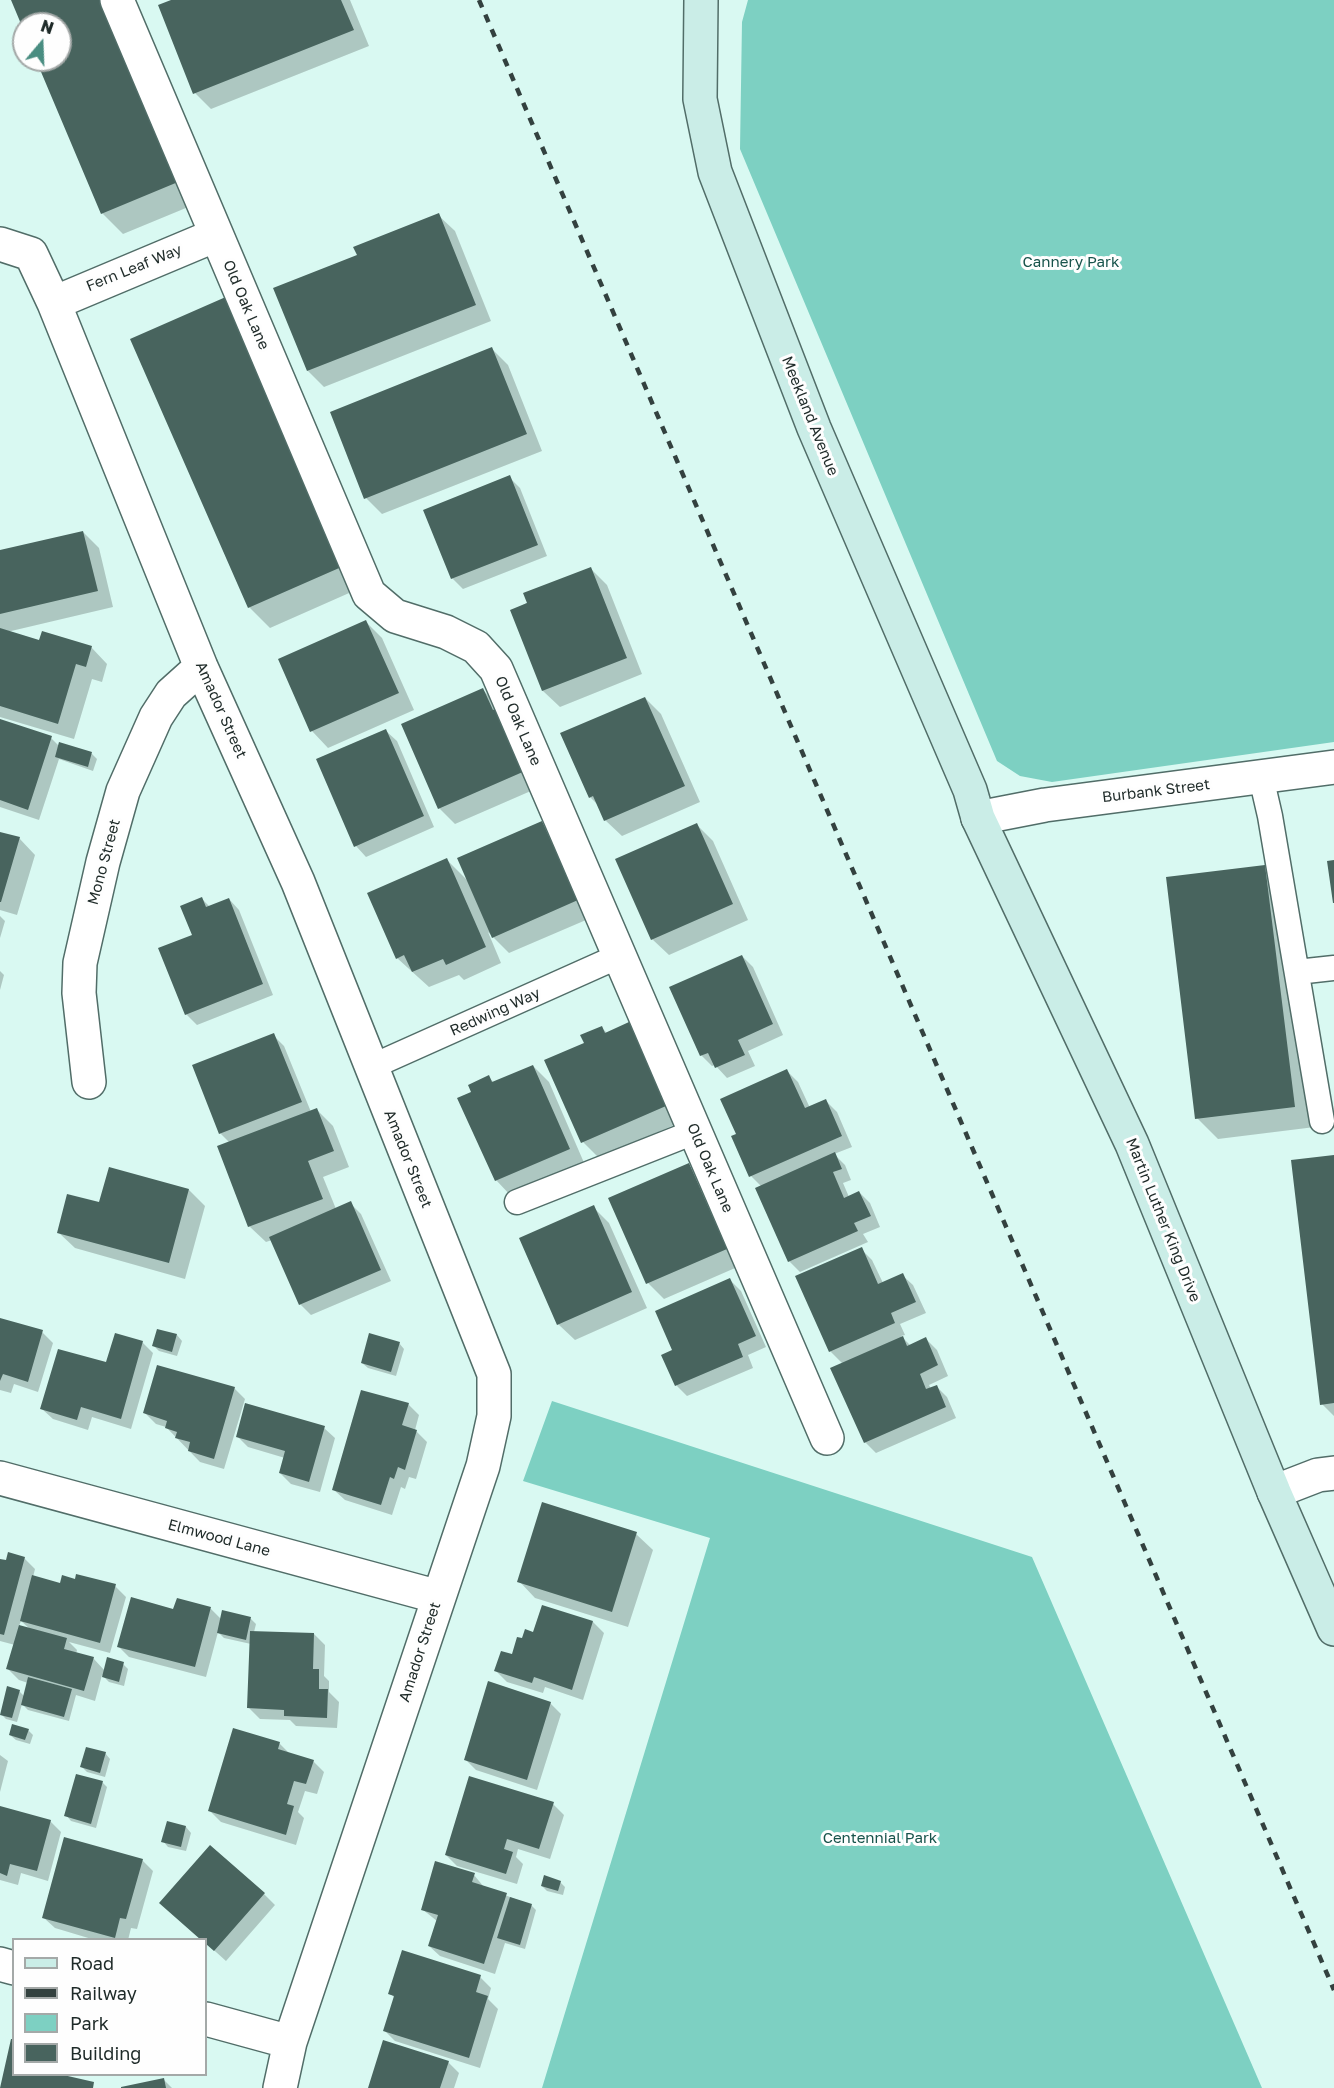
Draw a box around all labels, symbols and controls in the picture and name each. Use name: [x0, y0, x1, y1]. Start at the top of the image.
north arrow: [12, 12, 72, 72]
text: N: [38, 15, 56, 38]
street label: Fern Leaf Way: [84, 241, 184, 295]
park label: Cannery Park: [1023, 253, 1119, 271]
street label: Old Oak Lane: [219, 257, 273, 353]
street label: Meekland Avenue: [778, 354, 842, 478]
street label: Amador Street: [192, 659, 250, 761]
street label: Old Oak Lane: [491, 673, 545, 769]
street label: Burbank Street: [1101, 775, 1211, 807]
street label: Mono Street: [84, 817, 124, 907]
street label: Redwing Way: [447, 984, 543, 1040]
street label: Amador Street: [380, 1107, 436, 1211]
street label: Old Oak Lane: [683, 1120, 737, 1216]
street label: Martin Luther King Drive: [1122, 1135, 1204, 1305]
street label: Elmwood Lane: [166, 1516, 272, 1560]
street label: Amador Street: [395, 1600, 445, 1704]
park label: Centennial Park: [823, 1829, 937, 1847]
legend: [12, 1938, 207, 2076]
text: Road: [70, 1952, 114, 1974]
text: Railway: [70, 1982, 137, 2004]
text: Park: [70, 2012, 109, 2034]
text: Building: [70, 2042, 141, 2064]

